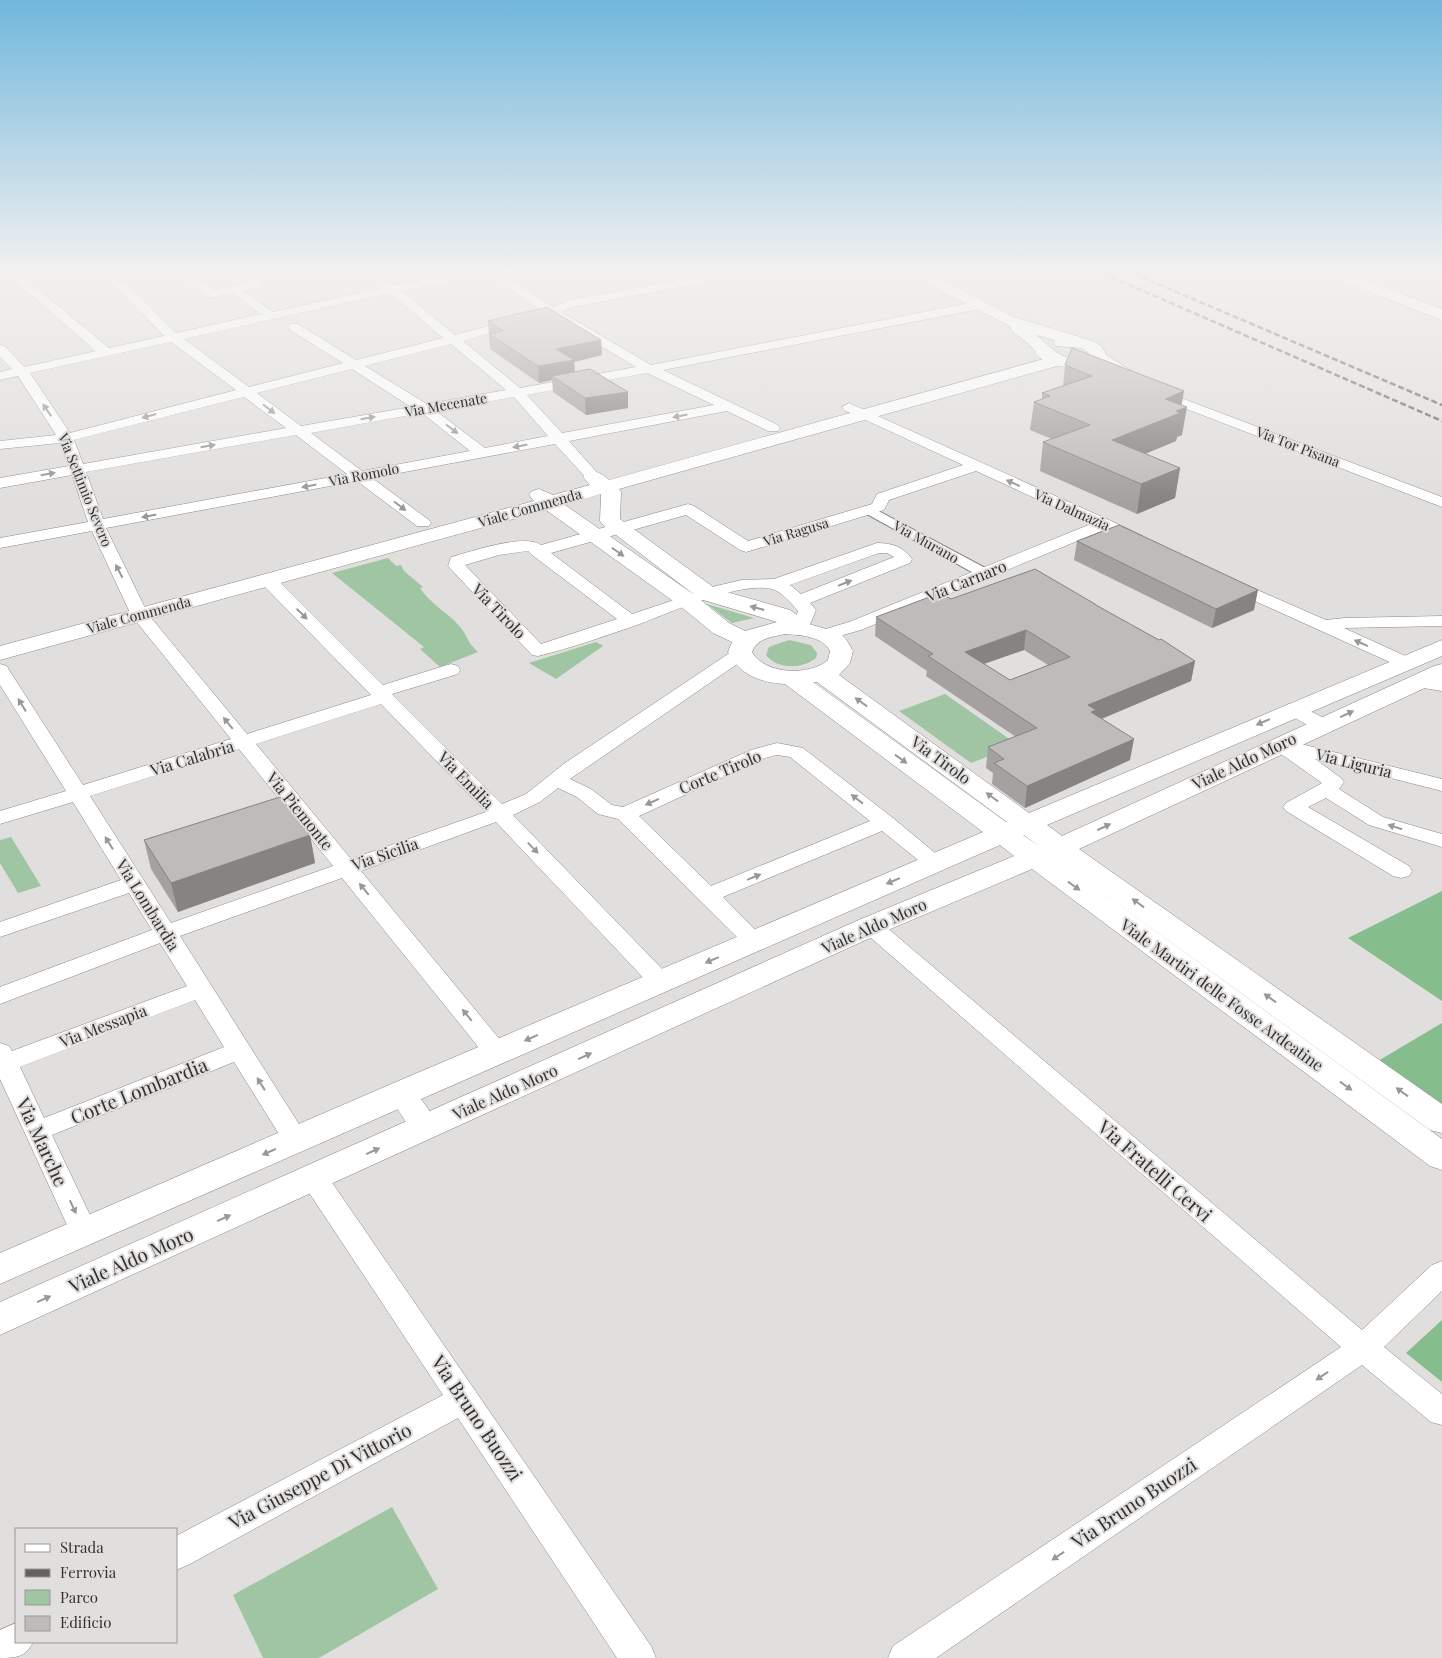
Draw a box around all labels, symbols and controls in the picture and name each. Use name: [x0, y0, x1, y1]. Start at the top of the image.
street label: Via Mecenate: [402, 388, 488, 421]
one-way arrow: [42, 404, 52, 417]
one-way arrow: [262, 404, 276, 414]
one-way arrow: [142, 412, 157, 420]
one-way arrow: [671, 412, 687, 420]
one-way arrow: [361, 414, 377, 422]
street label: Via Tor Pisana: [1253, 421, 1343, 471]
one-way arrow: [445, 423, 458, 434]
street label: Via Settimio Severo: [54, 429, 117, 550]
one-way arrow: [200, 442, 216, 450]
one-way arrow: [512, 442, 527, 450]
street label: Via Romolo: [326, 458, 401, 491]
one-way arrow: [40, 470, 56, 478]
one-way arrow: [1006, 479, 1020, 487]
one-way arrow: [300, 482, 316, 490]
street label: Viale Commenda: [475, 484, 584, 532]
street label: Via Dalmazia: [1030, 484, 1113, 535]
one-way arrow: [393, 500, 406, 511]
one-way arrow: [140, 512, 156, 520]
street label: Via Ragusa: [760, 513, 831, 551]
street label: Via Murano: [889, 515, 963, 568]
one-way arrow: [611, 547, 624, 557]
street label: Via Carnaro: [921, 555, 1009, 607]
one-way arrow: [115, 563, 123, 578]
street label: Via Tirolo: [467, 578, 531, 643]
one-way arrow: [837, 578, 852, 586]
street label: Viale Commenda: [84, 592, 193, 638]
one-way arrow: [750, 604, 765, 612]
one-way arrow: [296, 608, 308, 620]
one-way arrow: [1354, 639, 1368, 647]
one-way arrow: [854, 697, 868, 707]
one-way arrow: [18, 699, 27, 712]
one-way arrow: [1340, 710, 1354, 718]
one-way arrow: [222, 716, 233, 729]
one-way arrow: [1256, 719, 1271, 727]
street label: Viale Aldo Moro: [1187, 727, 1300, 794]
street label: Via Tirolo: [906, 730, 976, 788]
street label: Via Calabria: [147, 735, 236, 780]
street label: Via Liguria: [1313, 743, 1394, 782]
street label: Corte Tirolo: [675, 745, 764, 798]
street label: Via Emilia: [433, 746, 499, 813]
one-way arrow: [894, 754, 907, 765]
street label: Via Piemonte: [262, 767, 338, 854]
one-way arrow: [986, 792, 999, 803]
one-way arrow: [851, 794, 864, 805]
one-way arrow: [645, 798, 659, 806]
one-way arrow: [1097, 822, 1111, 830]
one-way arrow: [1388, 822, 1403, 830]
street label: Via Sicilia: [348, 832, 421, 875]
one-way arrow: [104, 836, 114, 849]
one-way arrow: [527, 842, 539, 854]
street label: Via Lombardia: [111, 854, 185, 955]
one-way arrow: [747, 872, 761, 880]
one-way arrow: [886, 878, 900, 886]
one-way arrow: [1067, 881, 1080, 892]
one-way arrow: [358, 883, 369, 896]
street label: Viale Aldo Moro: [817, 893, 930, 958]
one-way arrow: [1131, 898, 1145, 908]
street label: Viale Martiri delle Fosse Ardeatine: [1116, 913, 1328, 1075]
one-way arrow: [705, 956, 719, 964]
one-way arrow: [1263, 993, 1277, 1003]
street label: Via Messapia: [55, 999, 150, 1052]
one-way arrow: [461, 1009, 472, 1022]
one-way arrow: [524, 1035, 538, 1043]
street label: Corte Lombardia: [66, 1051, 212, 1129]
one-way arrow: [578, 1051, 592, 1059]
street label: Viale Aldo Moro: [448, 1059, 561, 1124]
one-way arrow: [257, 1077, 266, 1090]
one-way arrow: [1339, 1081, 1352, 1092]
one-way arrow: [1396, 1087, 1409, 1098]
street label: Via Marche: [11, 1092, 75, 1190]
street label: Via Fratelli Cervi: [1092, 1113, 1219, 1227]
one-way arrow: [366, 1147, 380, 1155]
one-way arrow: [262, 1148, 276, 1156]
one-way arrow: [69, 1200, 77, 1214]
one-way arrow: [217, 1214, 232, 1222]
street label: Viale Aldo Moro: [63, 1220, 197, 1299]
one-way arrow: [37, 1295, 51, 1303]
street label: Via Bruno Buozzi: [426, 1349, 530, 1485]
one-way arrow: [1315, 1371, 1329, 1381]
street label: Via Giuseppe Di Vittorio: [223, 1416, 415, 1535]
street label: Via Bruno Buozzi: [1065, 1450, 1201, 1554]
legend: [15, 1528, 178, 1643]
text: Strada: [60, 1537, 104, 1557]
one-way arrow: [1051, 1551, 1064, 1561]
text: Ferrovia: [60, 1562, 117, 1582]
text: Parco: [60, 1587, 98, 1607]
text: Edificio: [60, 1612, 111, 1632]

